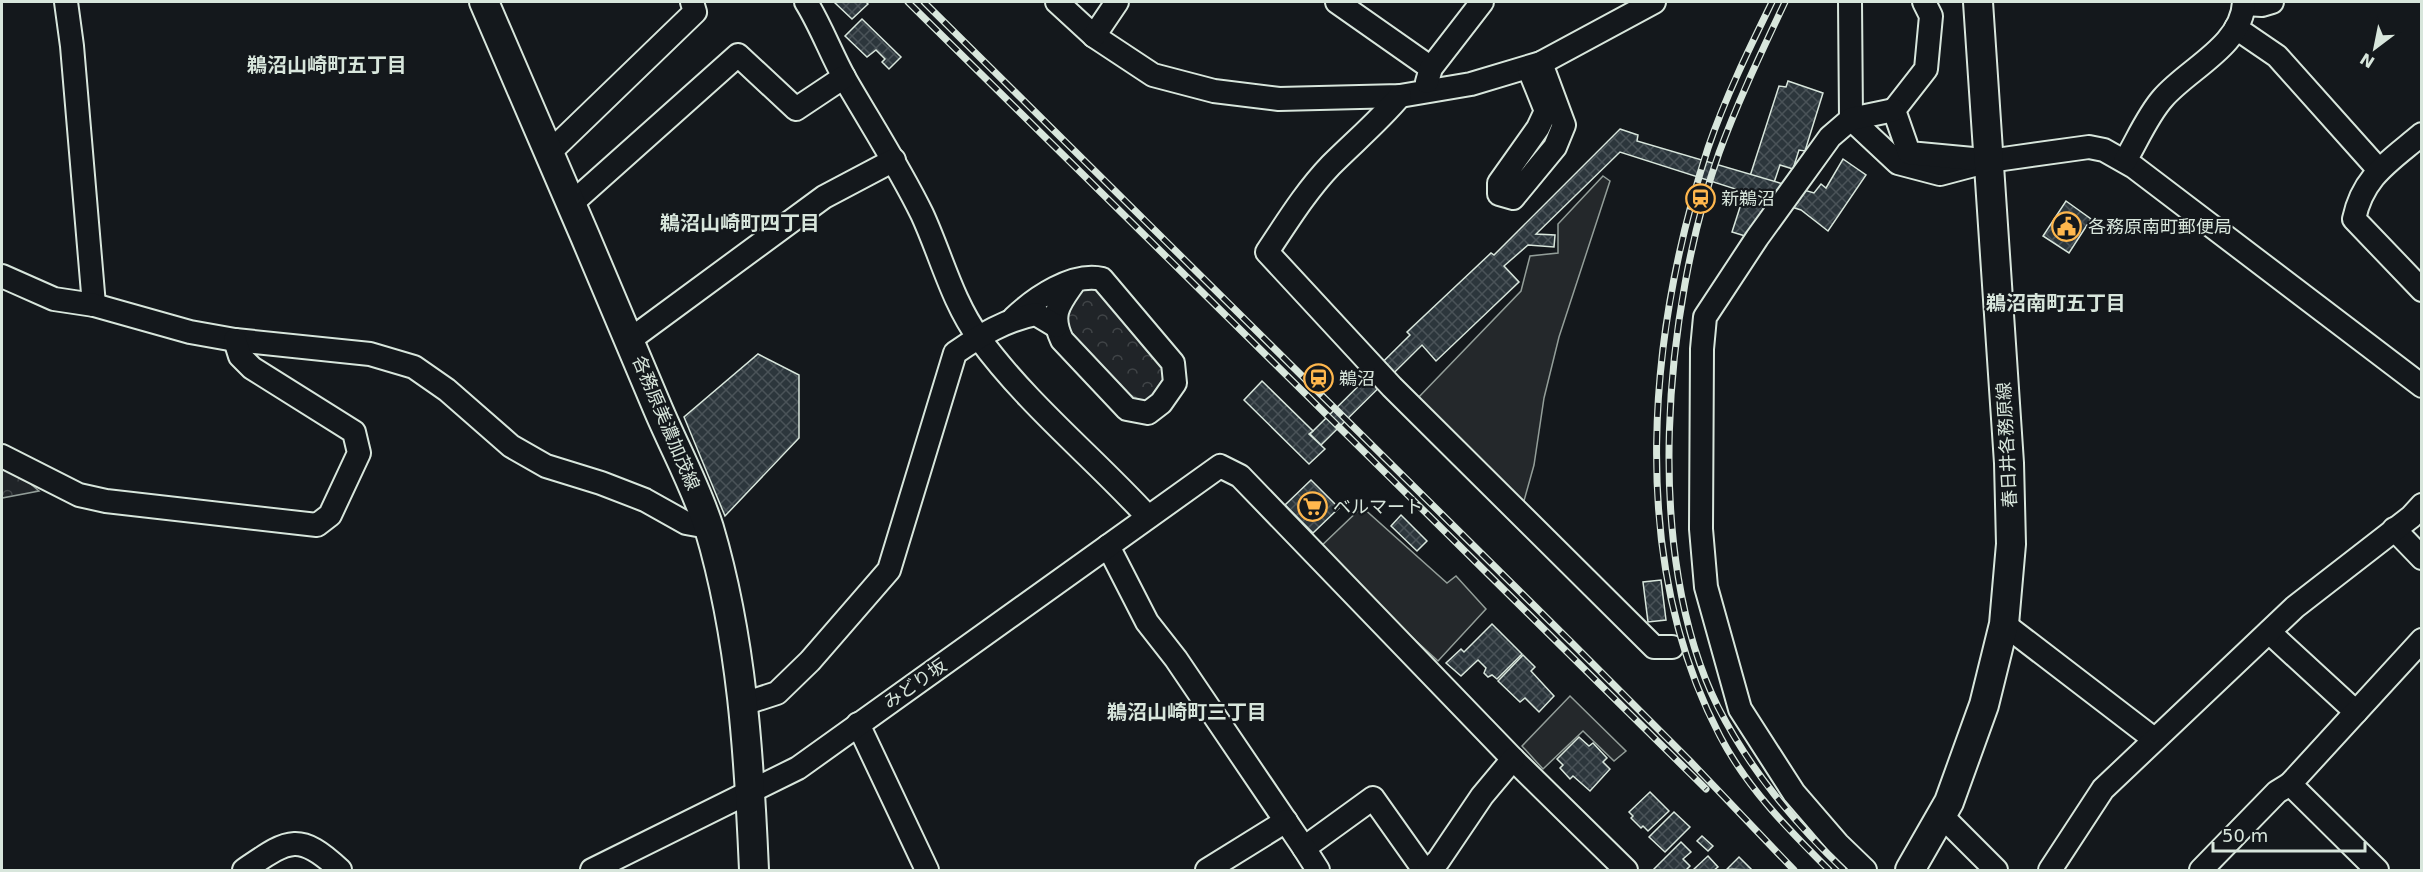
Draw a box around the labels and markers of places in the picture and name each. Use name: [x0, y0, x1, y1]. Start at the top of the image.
station icon: 新鵜沼: [1684, 183, 1716, 215]
place label: 新鵜沼: [1721, 188, 1775, 209]
public building icon: 各務原南町郵便局: [2051, 211, 2083, 243]
place label: 各務原南町郵便局: [2088, 216, 2232, 237]
station icon: 鵜沼: [1302, 363, 1334, 395]
place label: 鵜沼: [1339, 368, 1375, 389]
supermarket icon: ベルマート: [1296, 491, 1328, 523]
place label: ベルマート: [1333, 496, 1423, 517]

